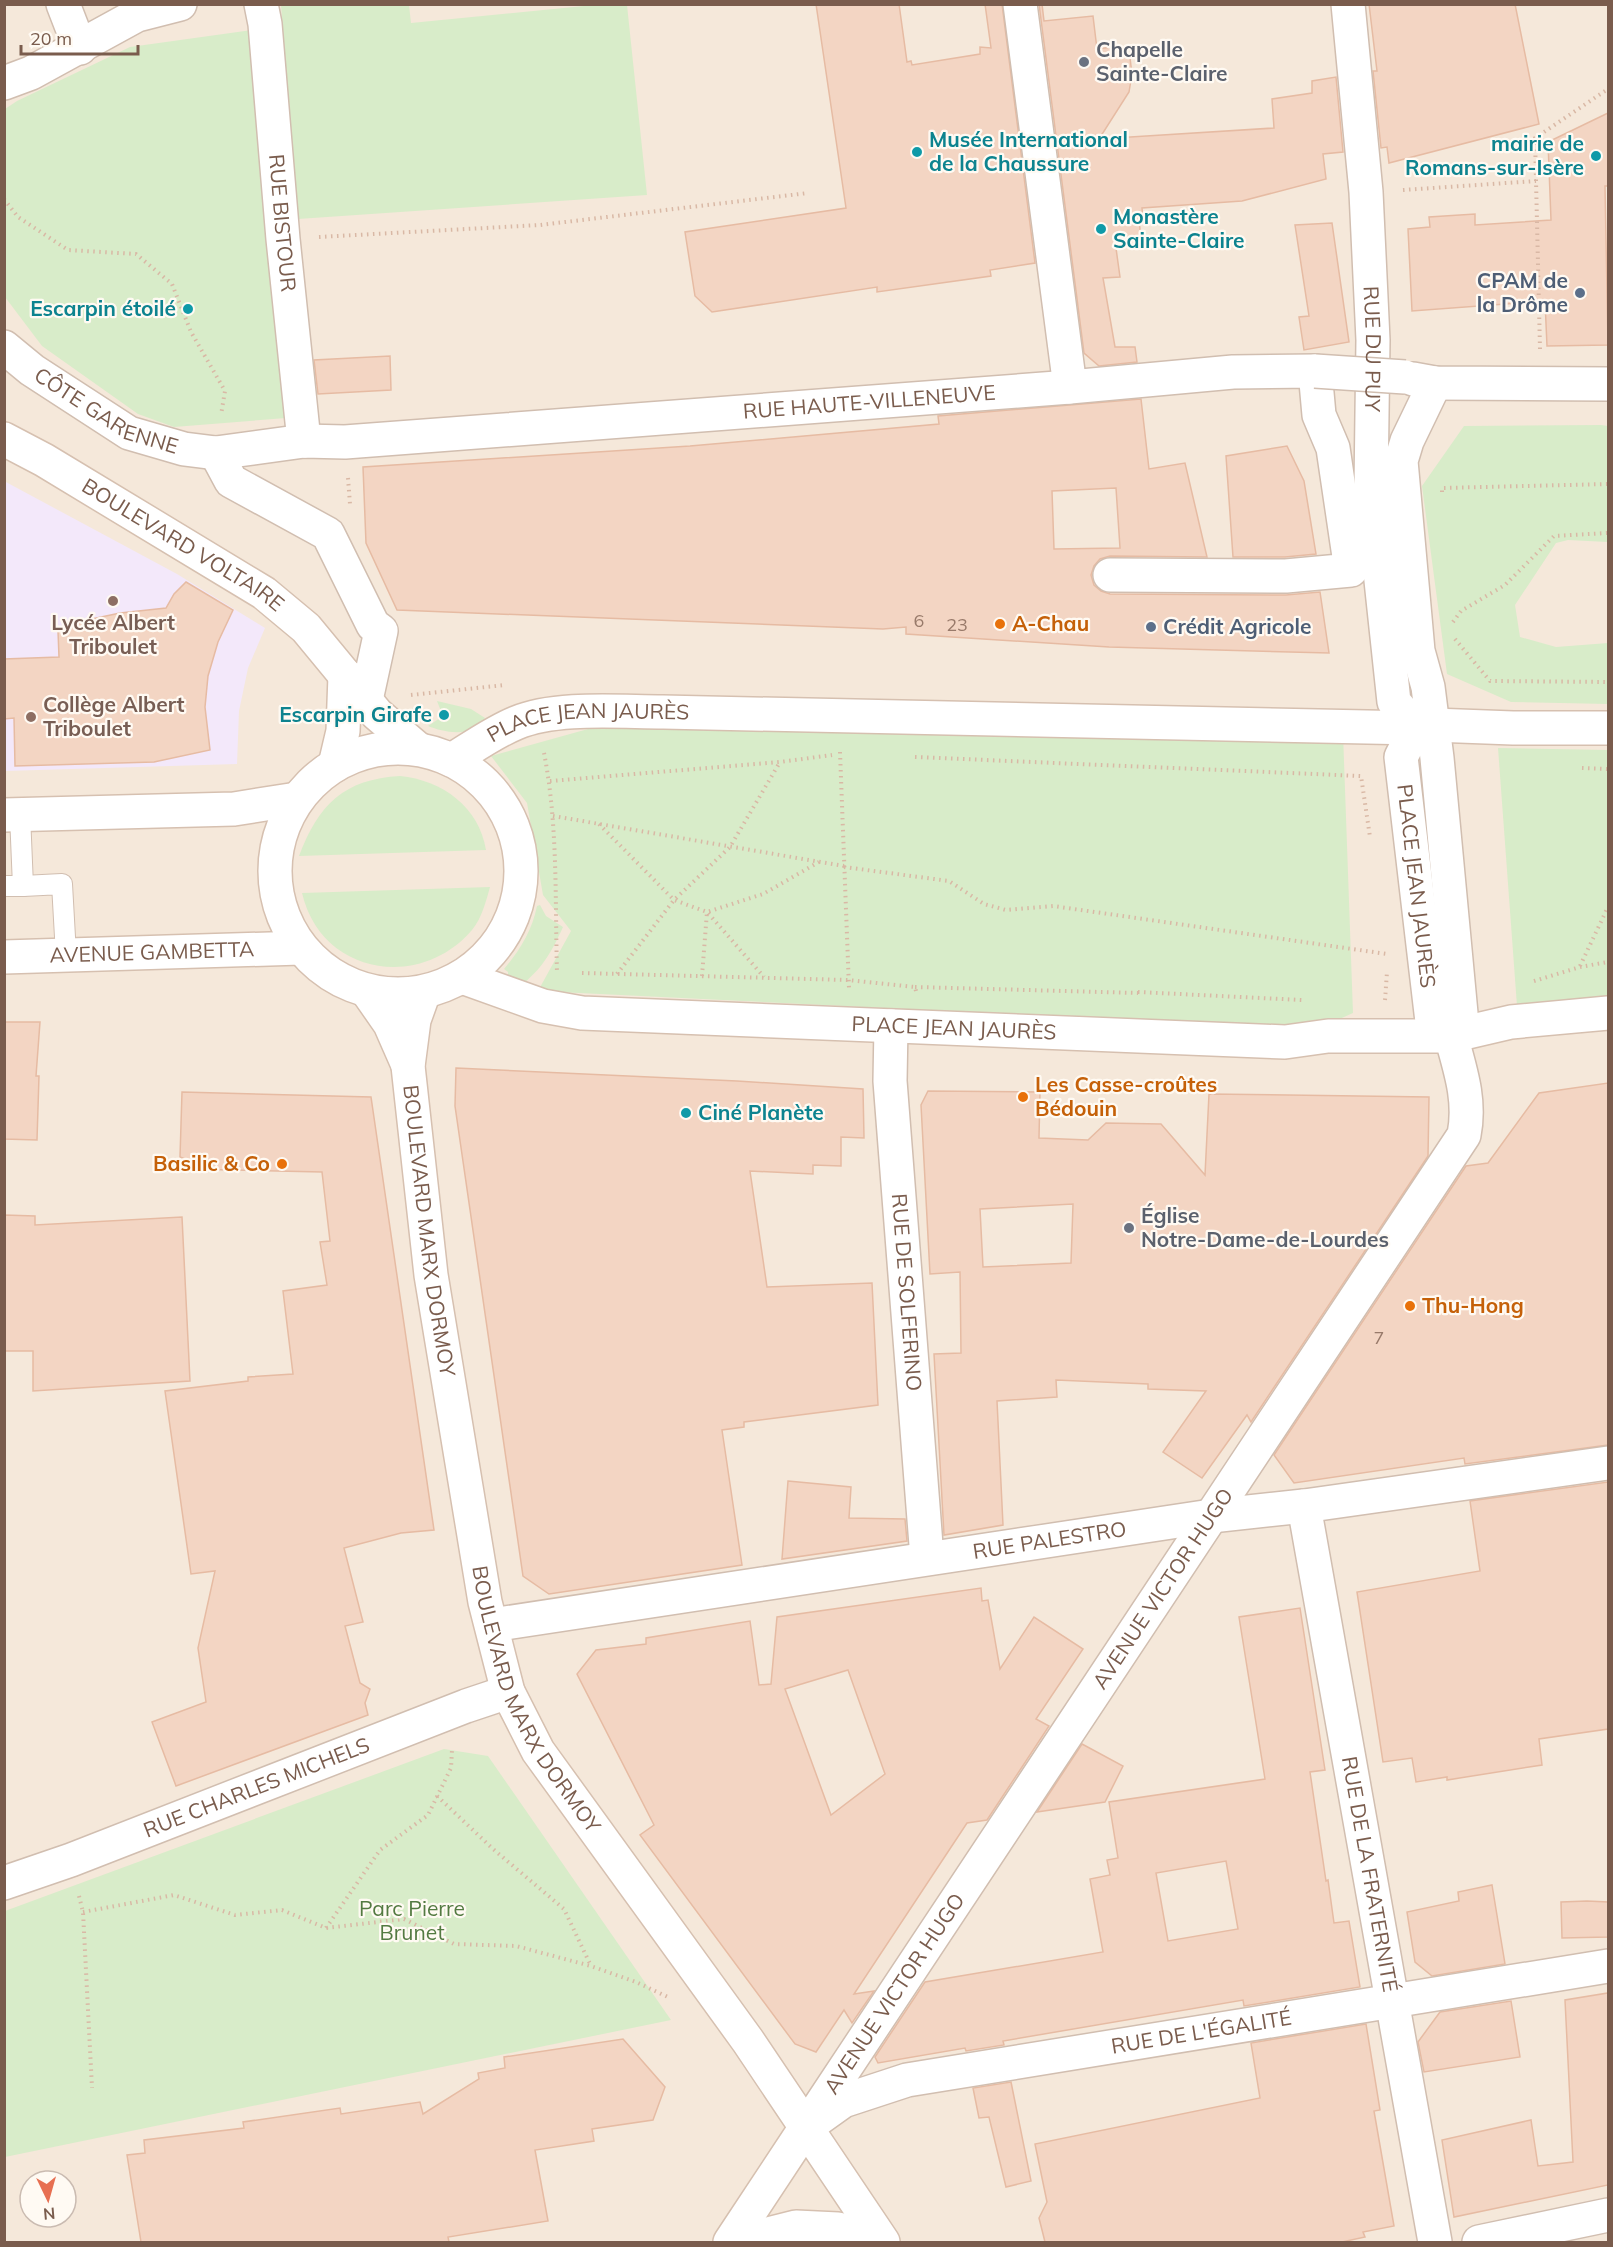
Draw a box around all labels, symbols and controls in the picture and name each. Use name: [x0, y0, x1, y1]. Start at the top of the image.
scale bar: [21, 18, 138, 56]
text: 20 m: [30, 27, 72, 50]
place label: Chapelle Sainte-Claire: [1096, 36, 1228, 86]
marker: Chapelle Sainte-Claire: [1077, 55, 1091, 69]
place label: Musée International de la Chaussure: [929, 126, 1128, 176]
place label: mairie de Romans-sur-Isère: [1405, 130, 1584, 180]
marker: Musée International de la Chaussure: [910, 145, 924, 159]
marker: mairie de Romans-sur-Isère: [1589, 149, 1603, 163]
street label: RUE BISTOUR: [264, 153, 302, 293]
place label: Monastère Sainte-Claire: [1113, 203, 1245, 253]
marker: Monastère Sainte-Claire: [1094, 222, 1108, 236]
place label: CPAM de la Drôme: [1477, 267, 1568, 317]
street label: RUE DU PUY: [1358, 285, 1387, 412]
marker: CPAM de la Drôme: [1573, 286, 1587, 300]
place label: Escarpin étoilé: [30, 295, 176, 321]
marker: Escarpin étoilé: [181, 302, 195, 316]
street label: CÔTE GARENNE: [30, 361, 182, 459]
street label: RUE HAUTE-VILLENEUVE: [742, 379, 996, 424]
street label: BOULEVARD VOLTAIRE: [78, 472, 290, 616]
marker: Lycée Albert Triboulet: [106, 594, 120, 608]
place label: Lycée Albert Triboulet: [51, 609, 175, 659]
house number: 6: [914, 609, 924, 632]
place label: A-Chau: [1012, 610, 1089, 636]
house number: 23: [946, 613, 968, 636]
place label: Crédit Agricole: [1163, 613, 1311, 639]
marker: A-Chau: [993, 617, 1007, 631]
marker: Crédit Agricole: [1144, 620, 1158, 634]
place label: Collège Albert Triboulet: [43, 691, 184, 741]
street label: PLACE JEAN JAURÈS: [482, 697, 689, 747]
place label: Escarpin Girafe: [279, 701, 432, 727]
marker: Escarpin Girafe: [437, 708, 451, 722]
marker: Collège Albert Triboulet: [24, 710, 38, 724]
street label: PLACE JEAN JAURÈS: [1392, 783, 1442, 989]
street label: AVENUE GAMBETTA: [49, 935, 255, 968]
street label: PLACE JEAN JAURÈS: [851, 1010, 1057, 1045]
place label: Les Casse-croûtes Bédouin: [1035, 1071, 1217, 1121]
street label: BOULEVARD MARX DORMOY: [398, 1083, 462, 1378]
marker: Les Casse-croûtes Bédouin: [1016, 1090, 1030, 1104]
place label: Ciné Planète: [698, 1099, 824, 1125]
marker: Ciné Planète: [679, 1106, 693, 1120]
place label: Basilic & Co: [153, 1150, 270, 1176]
marker: Basilic & Co: [275, 1157, 289, 1171]
street label: RUE DE SOLFERINO: [887, 1193, 928, 1392]
place label: Église Notre-Dame-de-Lourdes: [1141, 1202, 1389, 1252]
marker: Église Notre-Dame-de-Lourdes: [1122, 1221, 1136, 1235]
place label: Thu-Hong: [1422, 1292, 1524, 1318]
marker: Thu-Hong: [1403, 1299, 1417, 1313]
house number: 7: [1374, 1326, 1384, 1349]
street label: AVENUE VICTOR HUGO: [1086, 1483, 1238, 1693]
street label: RUE PALESTRO: [971, 1515, 1128, 1564]
street label: BOULEVARD MARX DORMOY: [467, 1564, 607, 1838]
street label: RUE CHARLES MICHELS: [139, 1731, 373, 1843]
street label: RUE DE LA FRATERNITÉ: [1337, 1754, 1404, 1994]
street label: AVENUE VICTOR HUGO: [818, 1888, 970, 2098]
park label: Parc Pierre Brunet: [359, 1895, 465, 1945]
street label: RUE DE L'ÉGALITÉ: [1109, 2004, 1293, 2059]
north arrow: [18, 2169, 78, 2229]
text: N: [42, 2203, 56, 2224]

